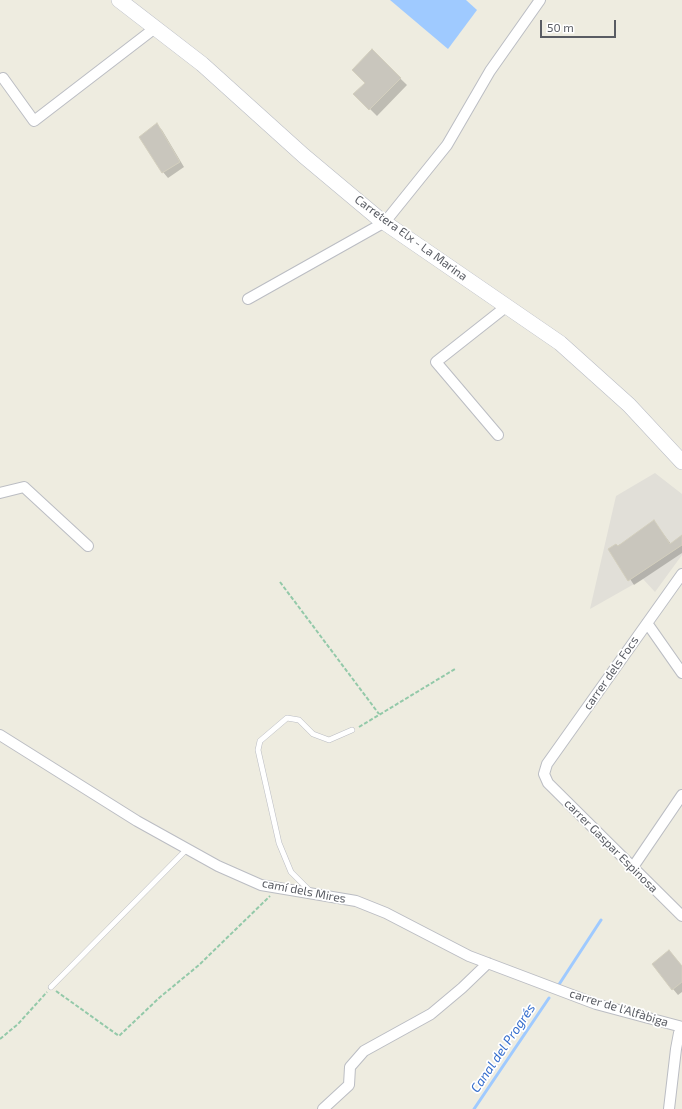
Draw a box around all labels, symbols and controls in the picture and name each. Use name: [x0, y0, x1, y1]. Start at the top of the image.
scale bar: [542, 12, 618, 38]
text: 50 m: [547, 20, 574, 34]
street label: Carretera Elx - La Marina: [352, 192, 470, 284]
street label: carrer dels Focs: [580, 633, 642, 713]
street label: carrer Gaspar Espinosa: [561, 796, 661, 896]
street label: camí dels Mires: [261, 876, 347, 906]
street label: carrer de l'Alfàbiga: [568, 986, 670, 1030]
water label: Canal del Progrés: [468, 1001, 538, 1095]

